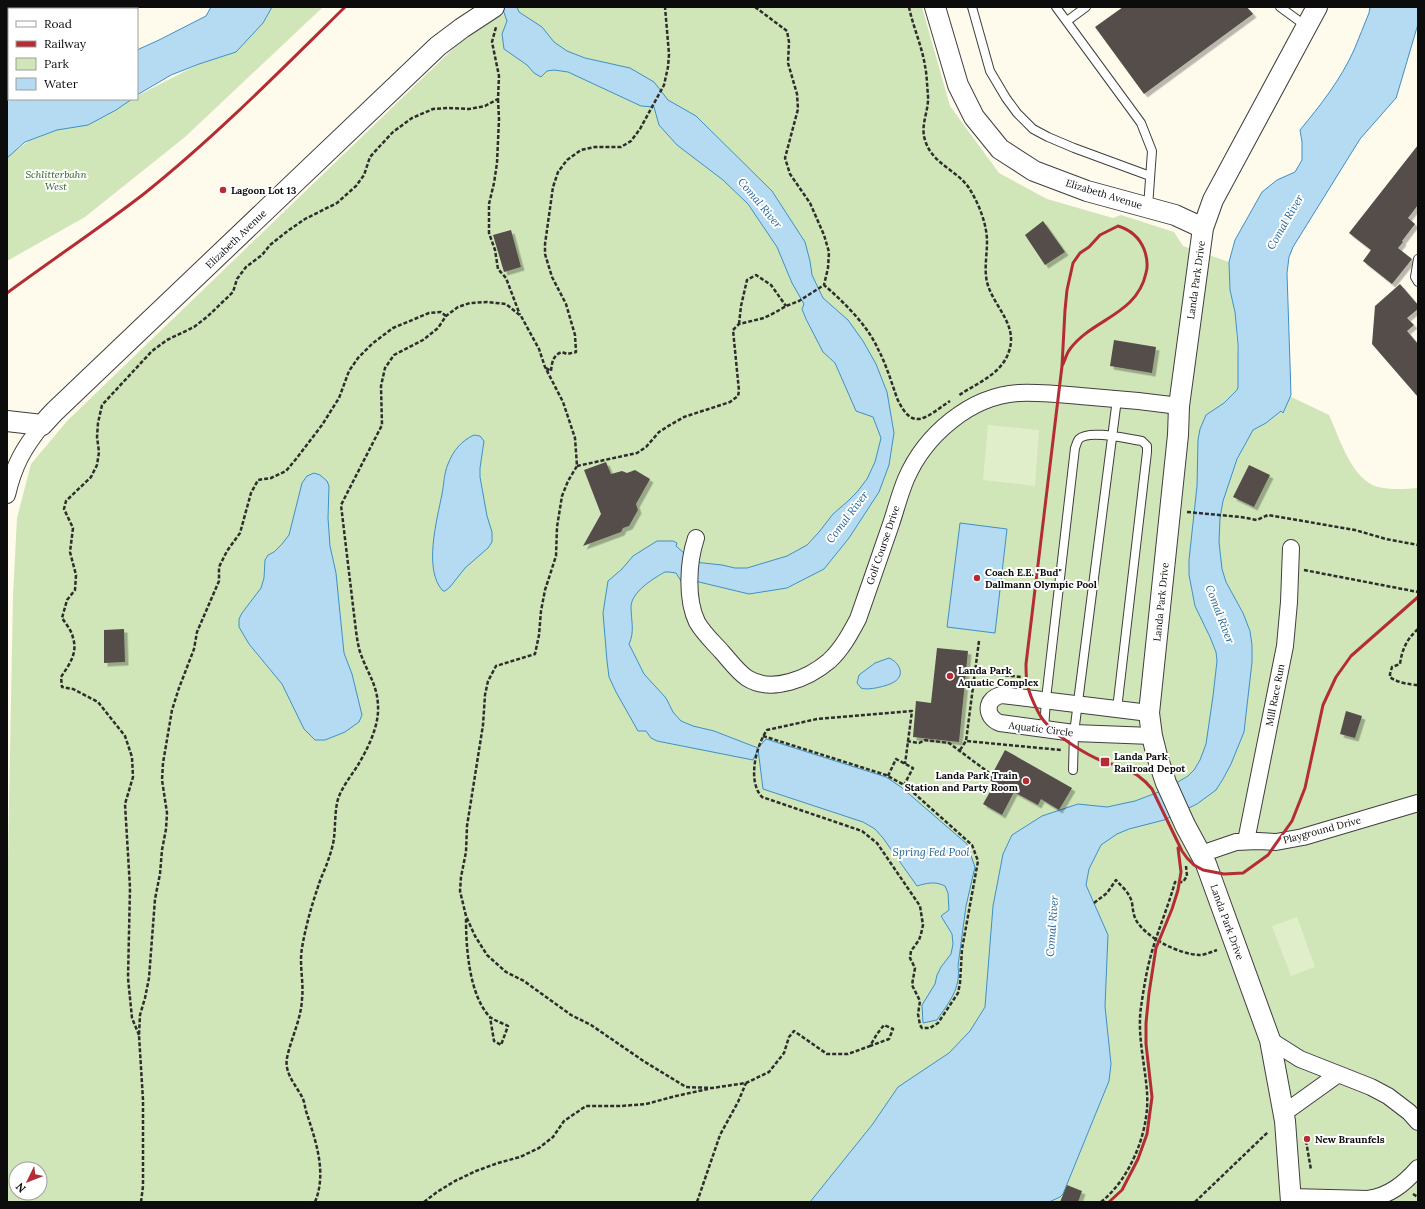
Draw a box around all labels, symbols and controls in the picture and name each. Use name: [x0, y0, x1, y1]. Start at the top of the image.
legend: [8, 8, 138, 100]
text: Road: [44, 16, 72, 31]
text: Railway: [44, 36, 87, 51]
text: Park: [44, 56, 70, 71]
text: Water: [44, 76, 79, 91]
park label: Schlitterbahn West: [25, 168, 87, 193]
water label: Comal River: [735, 175, 786, 232]
street label: Elizabeth Avenue: [1064, 176, 1145, 212]
place label: Lagoon Lot 13: [231, 184, 297, 197]
marker: Lagoon Lot 13: [218, 185, 228, 195]
water label: Comal River: [1264, 191, 1307, 252]
street label: Elizabeth Avenue: [203, 206, 270, 271]
street label: Landa Park Drive: [1184, 239, 1208, 320]
water label: Comal River: [823, 487, 872, 546]
street label: Golf Course Drive: [863, 503, 903, 586]
street label: Landa Park Drive: [1150, 561, 1172, 642]
place label: Coach E.E. "Bud" Dallmann Olympic Pool: [985, 566, 1097, 591]
marker: Coach E.E. "Bud" Dallmann Olympic Pool: [972, 573, 982, 583]
water label: Comal River: [1202, 583, 1238, 646]
street label: Mill Race Run: [1263, 663, 1287, 727]
place label: Landa Park Aquatic Complex: [958, 664, 1039, 689]
marker: Landa Park Aquatic Complex: [945, 671, 955, 681]
street label: Aquatic Circle: [1007, 718, 1075, 739]
place label: Landa Park Railroad Depot: [1114, 750, 1186, 775]
marker: Landa Park Railroad Depot: [1099, 756, 1111, 768]
place label: Landa Park Train Station and Party Room: [905, 769, 1019, 794]
marker: Landa Park Train Station and Party Room: [1021, 776, 1031, 786]
street label: Playground Drive: [1282, 813, 1363, 847]
water label: Spring Fed Pool: [892, 845, 970, 859]
street label: Landa Park Drive: [1207, 882, 1247, 962]
water label: Comal River: [1043, 894, 1061, 957]
place label: New Braunfels: [1315, 1133, 1385, 1146]
marker: New Braunfels: [1302, 1134, 1312, 1144]
north arrow: [8, 1161, 48, 1201]
text: N: [12, 1180, 29, 1196]

